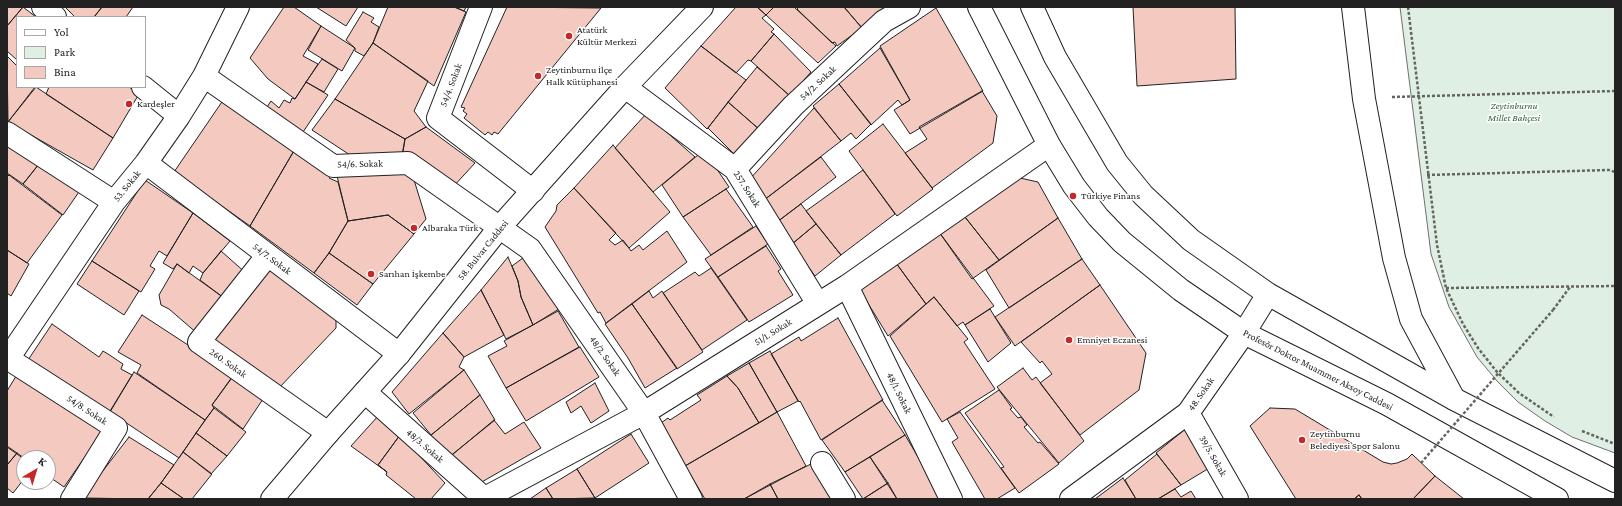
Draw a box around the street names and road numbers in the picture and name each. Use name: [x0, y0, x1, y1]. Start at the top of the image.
street label: 54/4. Sokak: [437, 62, 465, 108]
street label: 54/2. Sokak: [797, 63, 839, 103]
street label: 54/6. Sokak: [337, 158, 383, 170]
street label: 53. Sokak: [111, 168, 143, 204]
street label: 257. Sokak: [731, 168, 763, 210]
street label: 58. Bulvar Caddesi: [455, 217, 511, 283]
street label: 54/7. Sokak: [250, 241, 294, 277]
street label: 51/1. Sokak: [752, 316, 794, 348]
street label: Profesör Doktor Muammer Aksoy Caddesi: [1241, 327, 1395, 413]
street label: 48/2. Sokak: [587, 334, 623, 378]
street label: 260. Sokak: [207, 346, 249, 380]
street label: 48/1. Sokak: [884, 370, 914, 416]
street label: 48. Sokak: [1185, 375, 1217, 413]
street label: 54/8. Sokak: [64, 392, 110, 428]
street label: 48/3. Sokak: [404, 426, 446, 466]
street label: 39/5. Sokak: [1196, 433, 1230, 479]

